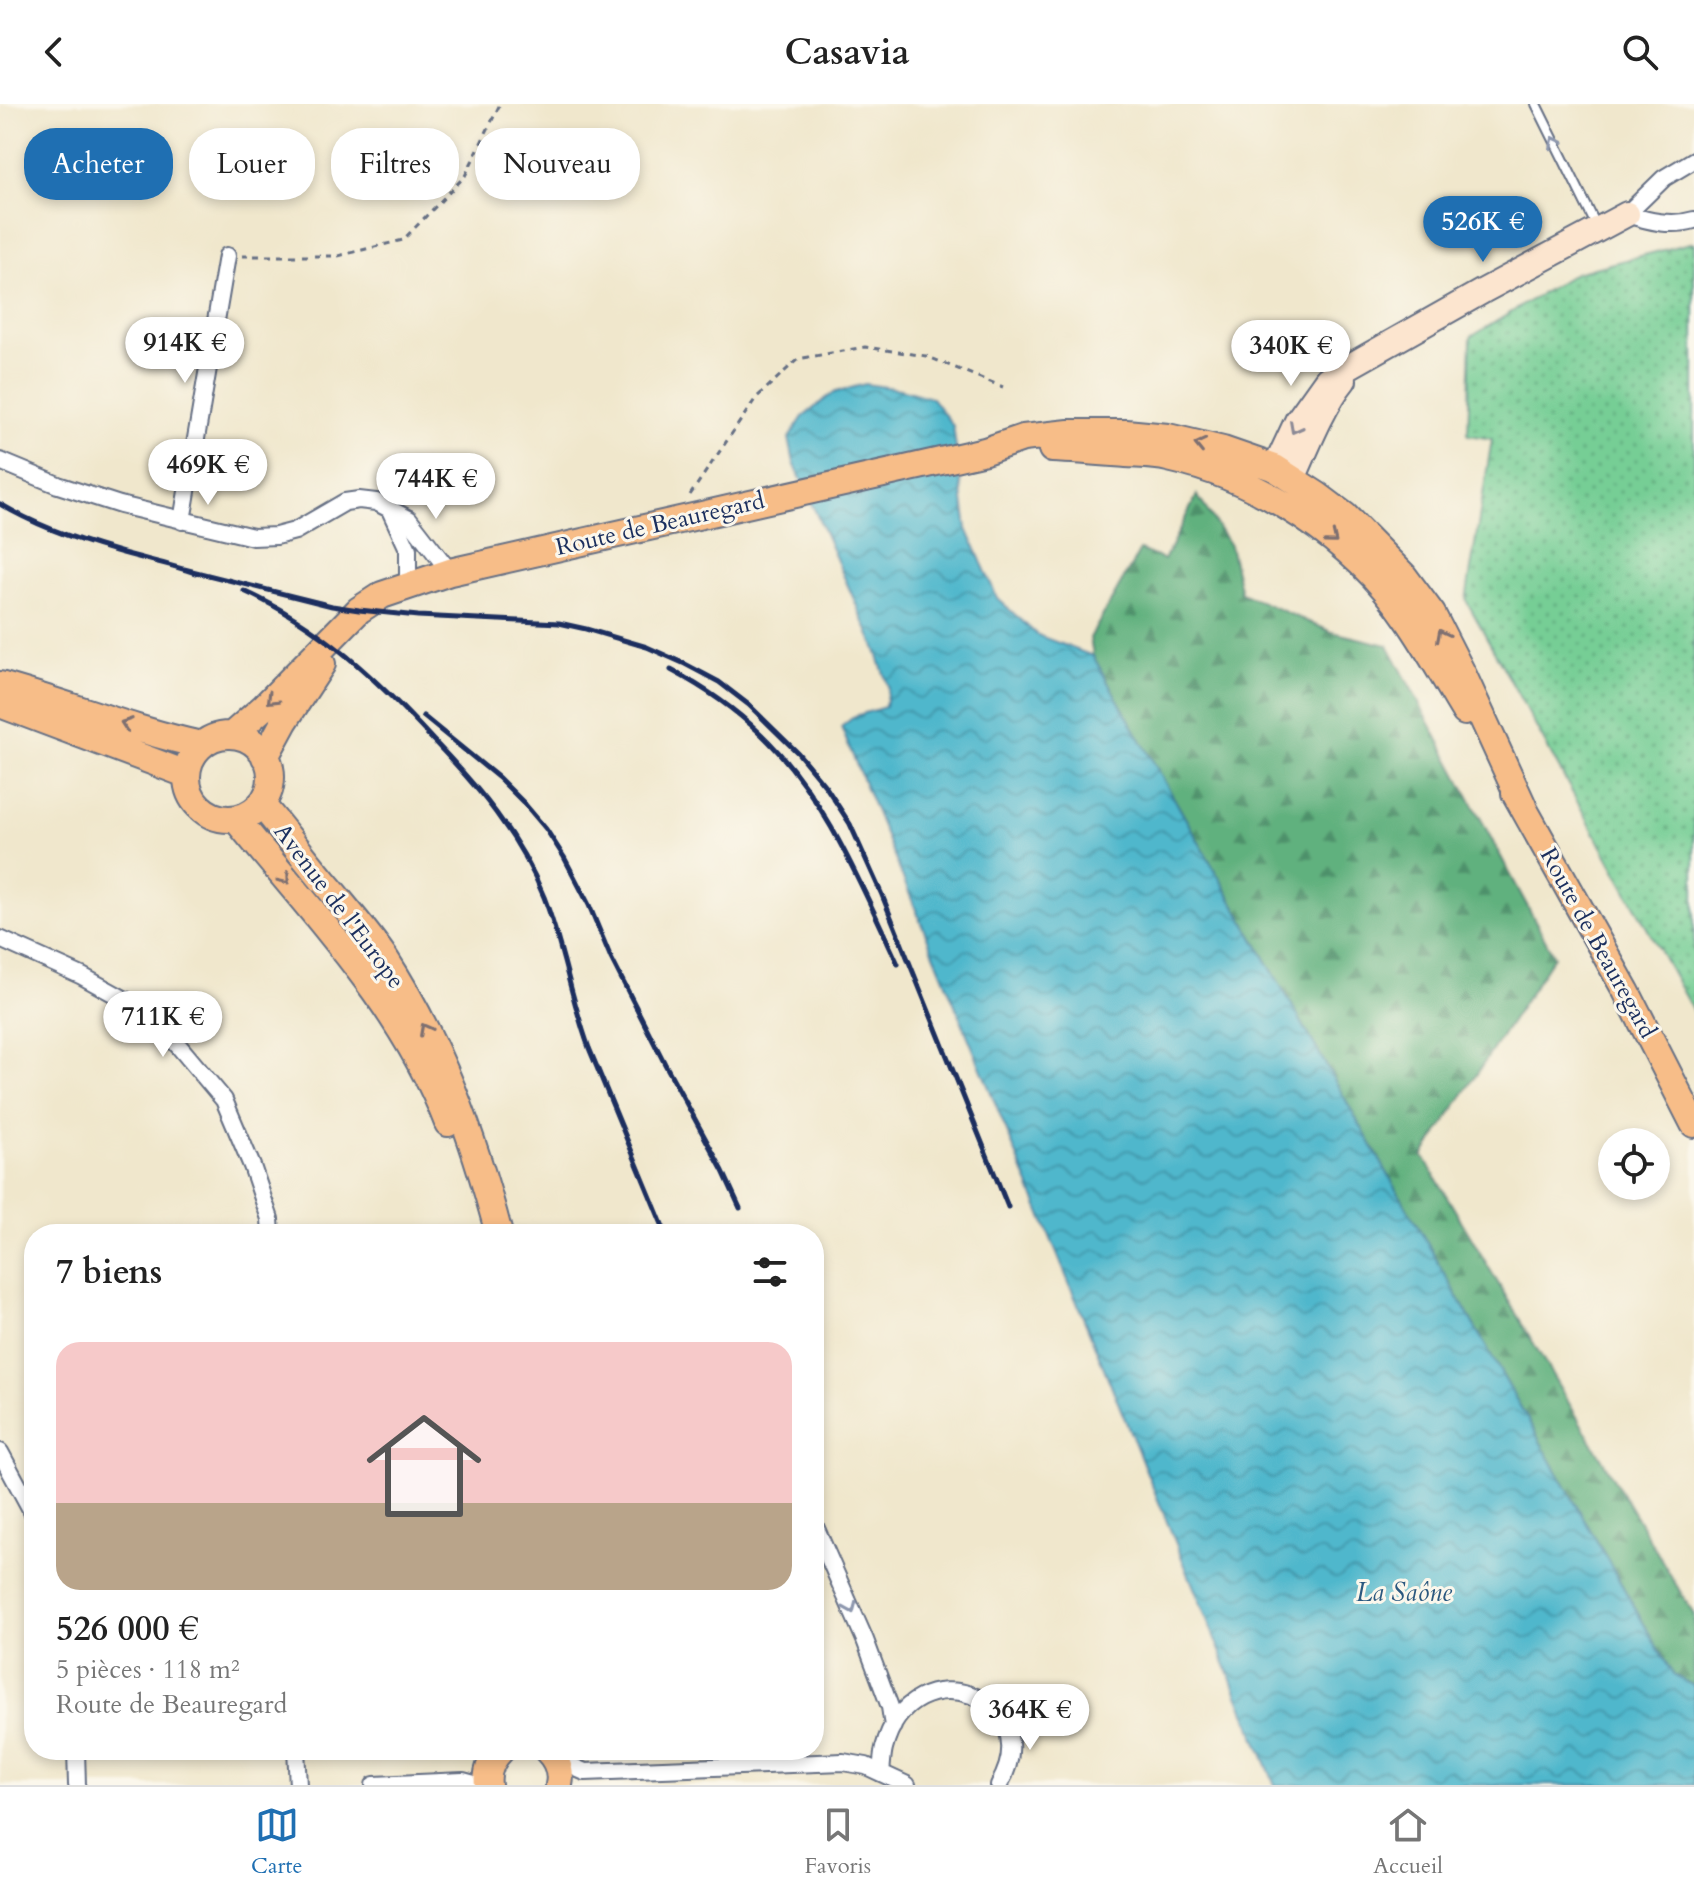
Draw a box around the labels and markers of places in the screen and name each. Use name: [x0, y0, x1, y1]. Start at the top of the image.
pin: 526K €: [1418, 196, 1548, 264]
pin: 914K €: [120, 317, 250, 385]
pin: 340K €: [1226, 320, 1356, 388]
pin: 469K €: [143, 439, 273, 507]
pin: 744K €: [371, 453, 501, 521]
pin: 711K €: [98, 991, 228, 1059]
pin: 364K €: [965, 1684, 1095, 1752]

